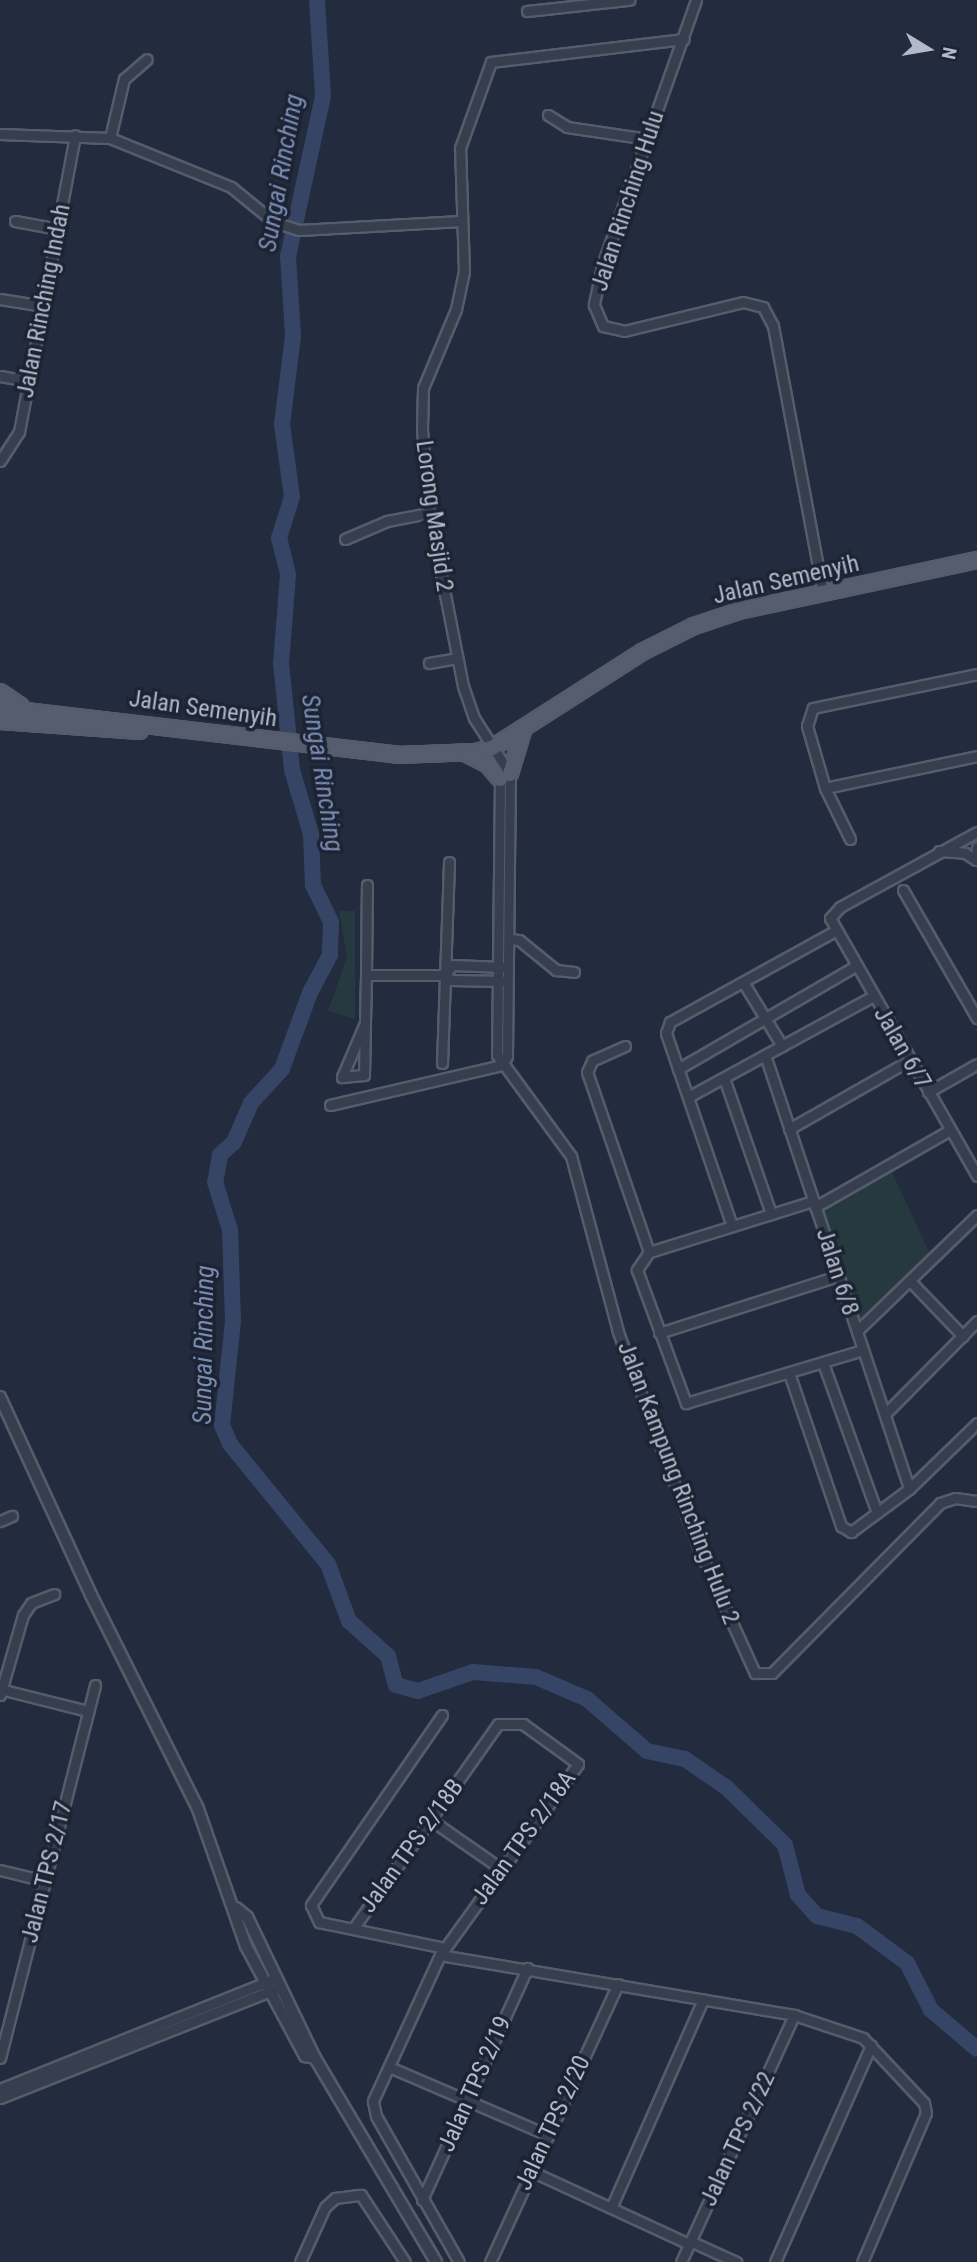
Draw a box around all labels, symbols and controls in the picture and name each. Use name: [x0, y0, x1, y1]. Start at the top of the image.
north arrow: [893, 14, 963, 84]
text: N: [937, 45, 962, 61]
water label: Sungai Rinching: [252, 92, 310, 254]
street label: Jalan Rinching Hulu: [585, 107, 671, 295]
street label: Jalan Rinching Indah: [11, 202, 77, 400]
street label: Lorong Masjid 2: [409, 439, 459, 593]
street label: Jalan Semenyih: [710, 549, 862, 611]
street label: Jalan Semenyih: [127, 684, 279, 734]
water label: Sungai Rinching: [294, 692, 350, 854]
street label: Jalan 6/7: [867, 1002, 937, 1094]
street label: Jalan 6/8: [809, 1225, 865, 1319]
water label: Sungai Rinching: [187, 1265, 221, 1425]
street label: Jalan Kampung Rinching Hulu 2: [611, 1338, 745, 1628]
street label: Jalan TPS 2/18A: [466, 1765, 582, 1911]
street label: Jalan TPS 2/18B: [354, 1773, 470, 1919]
street label: Jalan TPS 2/17: [15, 1798, 79, 1946]
street label: Jalan TPS 2/19: [432, 2012, 518, 2156]
street label: Jalan TPS 2/20: [509, 2051, 597, 2195]
street label: Jalan TPS 2/22: [694, 2067, 782, 2211]

